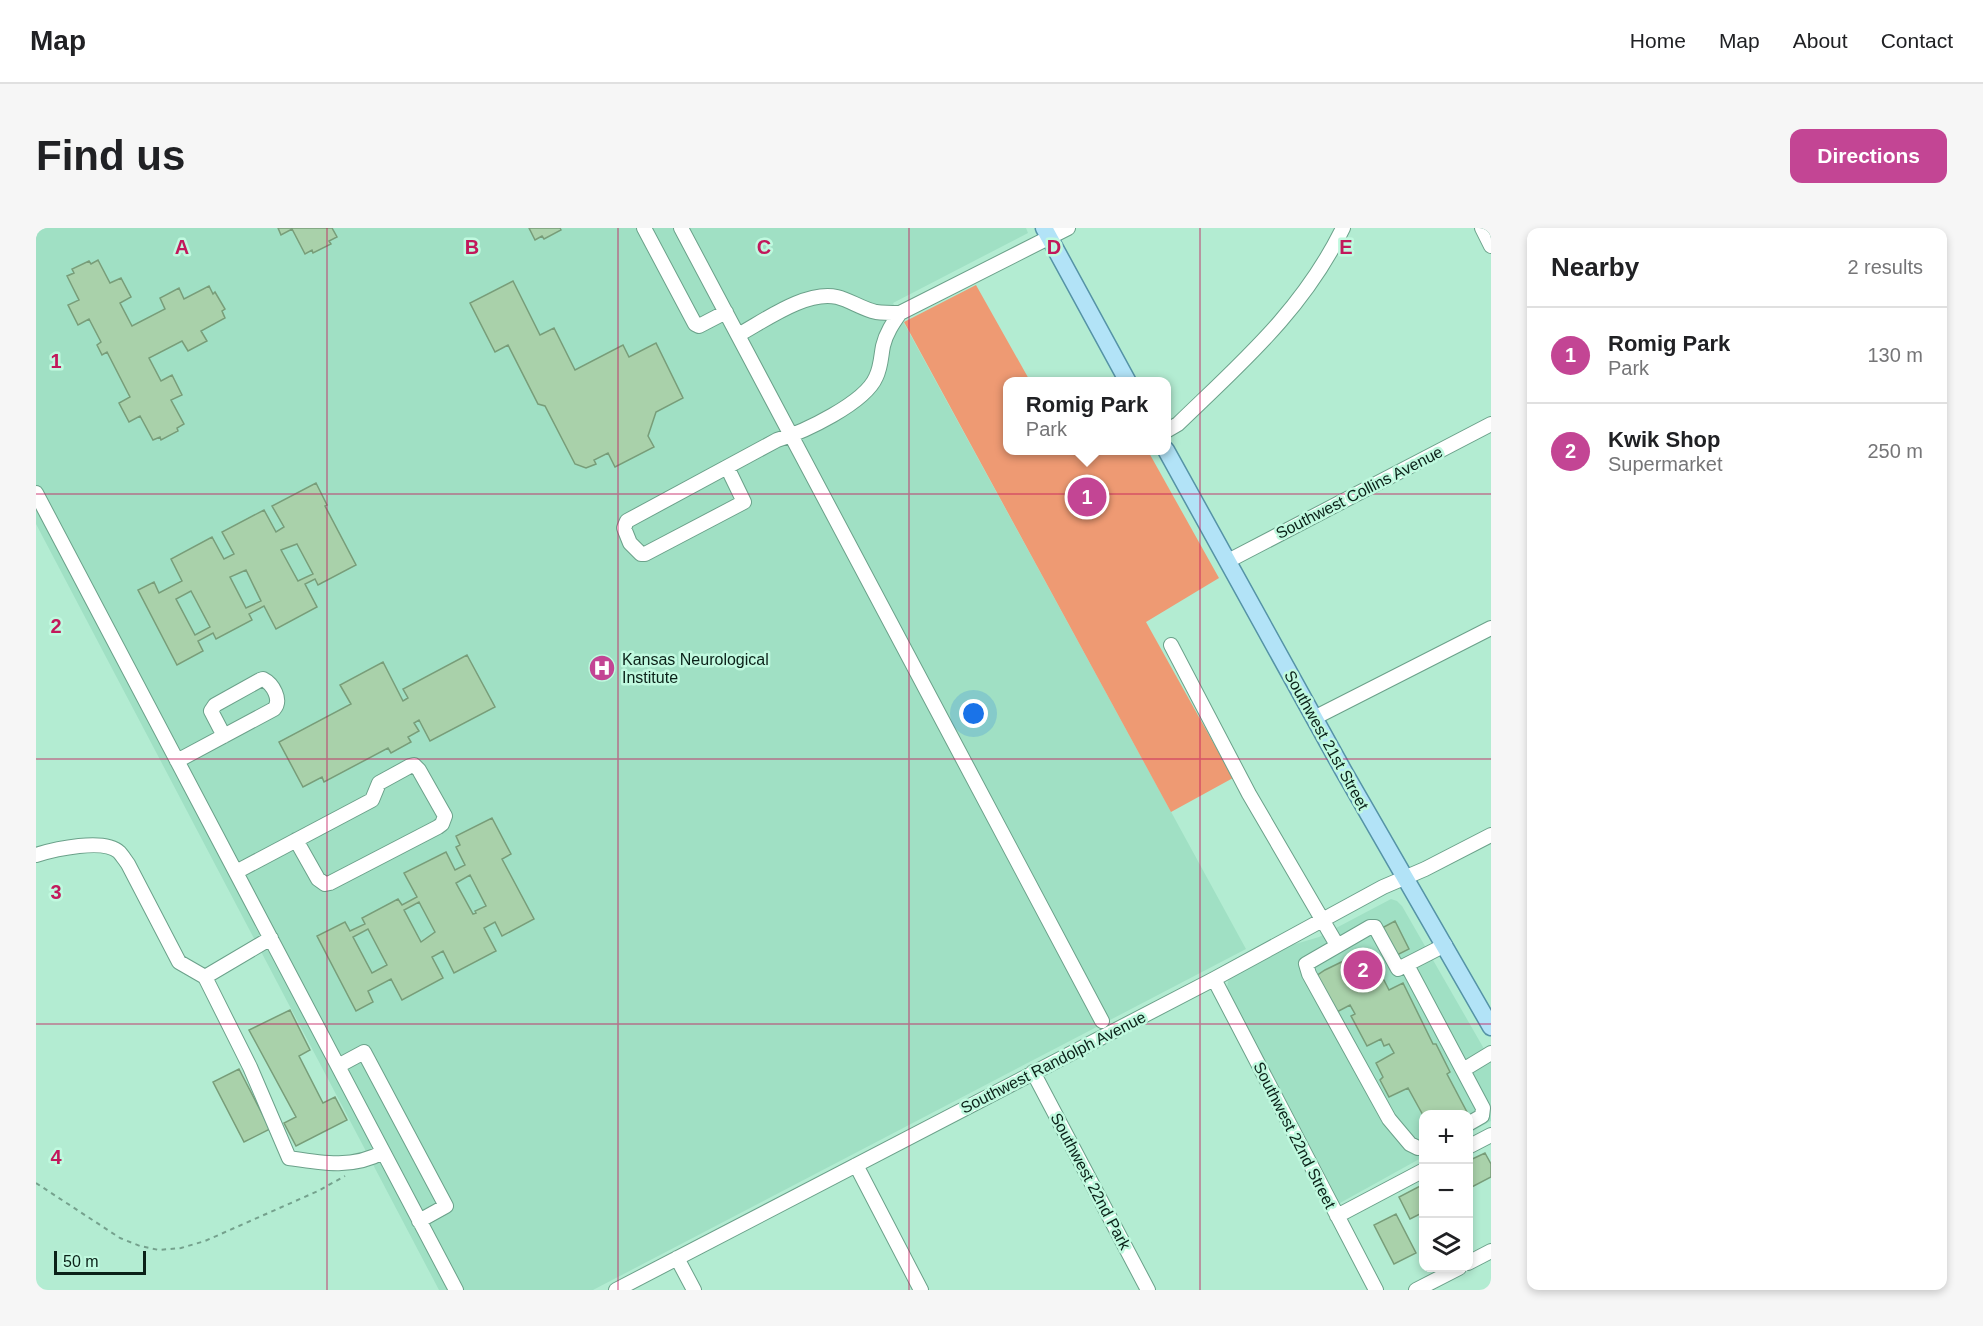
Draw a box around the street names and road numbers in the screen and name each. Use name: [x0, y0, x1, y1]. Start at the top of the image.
street label: Southwest Collins Avenue: [1273, 443, 1445, 542]
street label: Southwest 21st Street: [1281, 668, 1372, 813]
street label: Southwest Randolph Avenue: [958, 1008, 1149, 1117]
street label: Southwest 22nd Street: [1250, 1059, 1339, 1212]
street label: Southwest 22nd Park: [1047, 1110, 1134, 1253]

